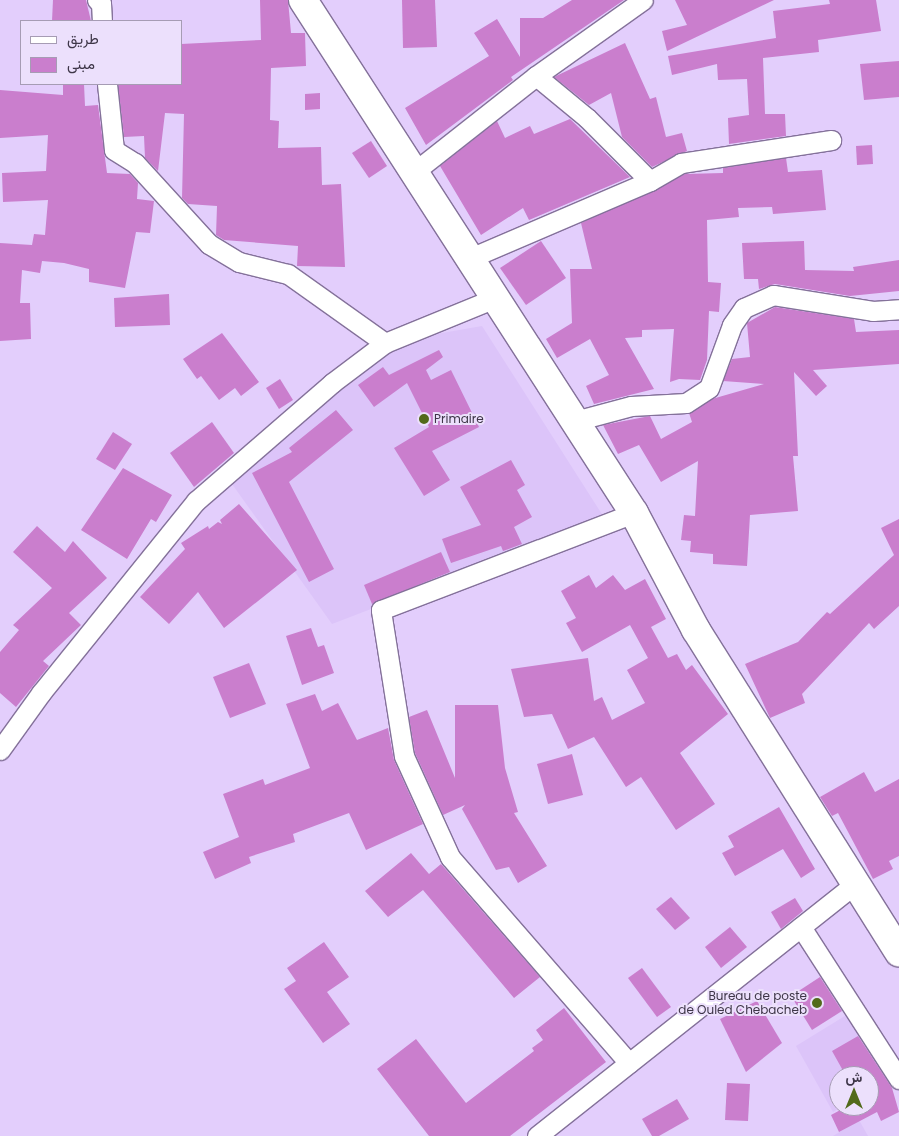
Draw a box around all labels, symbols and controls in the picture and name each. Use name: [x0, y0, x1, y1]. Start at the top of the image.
legend: [20, 20, 182, 85]
text: طريق: [67, 28, 99, 49]
text: مبنى: [67, 53, 95, 74]
place label: Primaire: [434, 412, 484, 426]
marker: Primaire: [418, 413, 430, 425]
place label: Bureau de poste de Ouled Chebacheb: [678, 989, 807, 1017]
marker: Bureau de poste de Ouled Chebacheb: [811, 997, 823, 1009]
north arrow: [829, 1066, 879, 1116]
text: ش: [846, 1067, 862, 1087]

